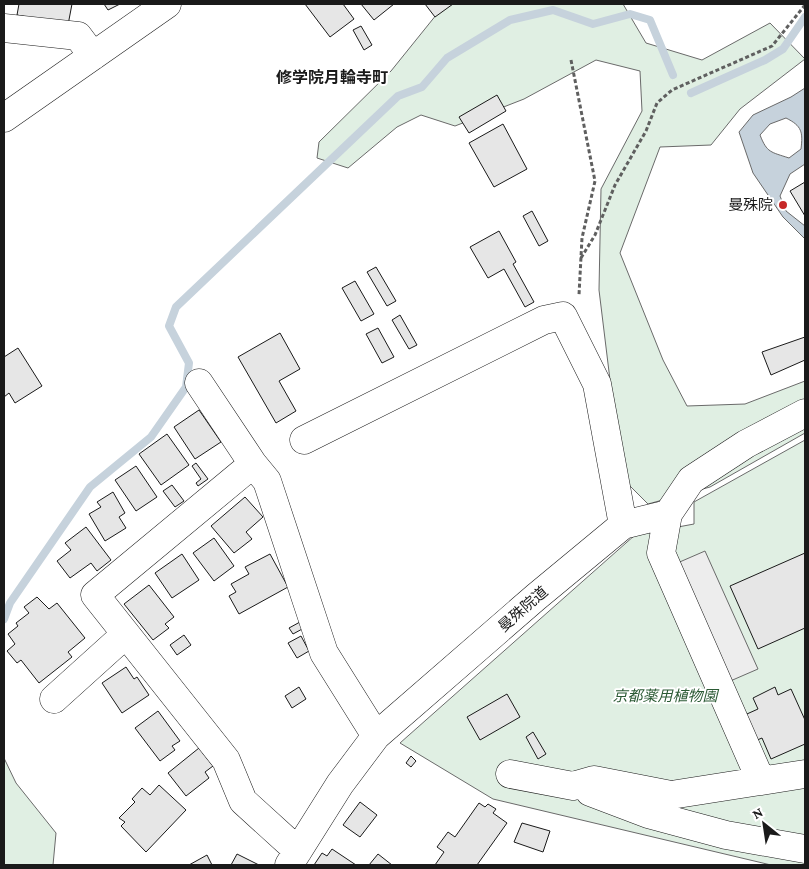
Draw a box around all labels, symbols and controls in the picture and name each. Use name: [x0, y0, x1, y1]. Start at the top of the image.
district label: 修学院月輪寺町: [276, 68, 388, 86]
place label: 曼殊院: [728, 197, 773, 213]
marker: 曼殊院: [777, 199, 789, 211]
street label: 曼殊院道: [495, 583, 551, 635]
park label: 京都薬用植物園: [612, 688, 719, 704]
north arrow: [739, 799, 789, 849]
text: N: [749, 803, 766, 822]

